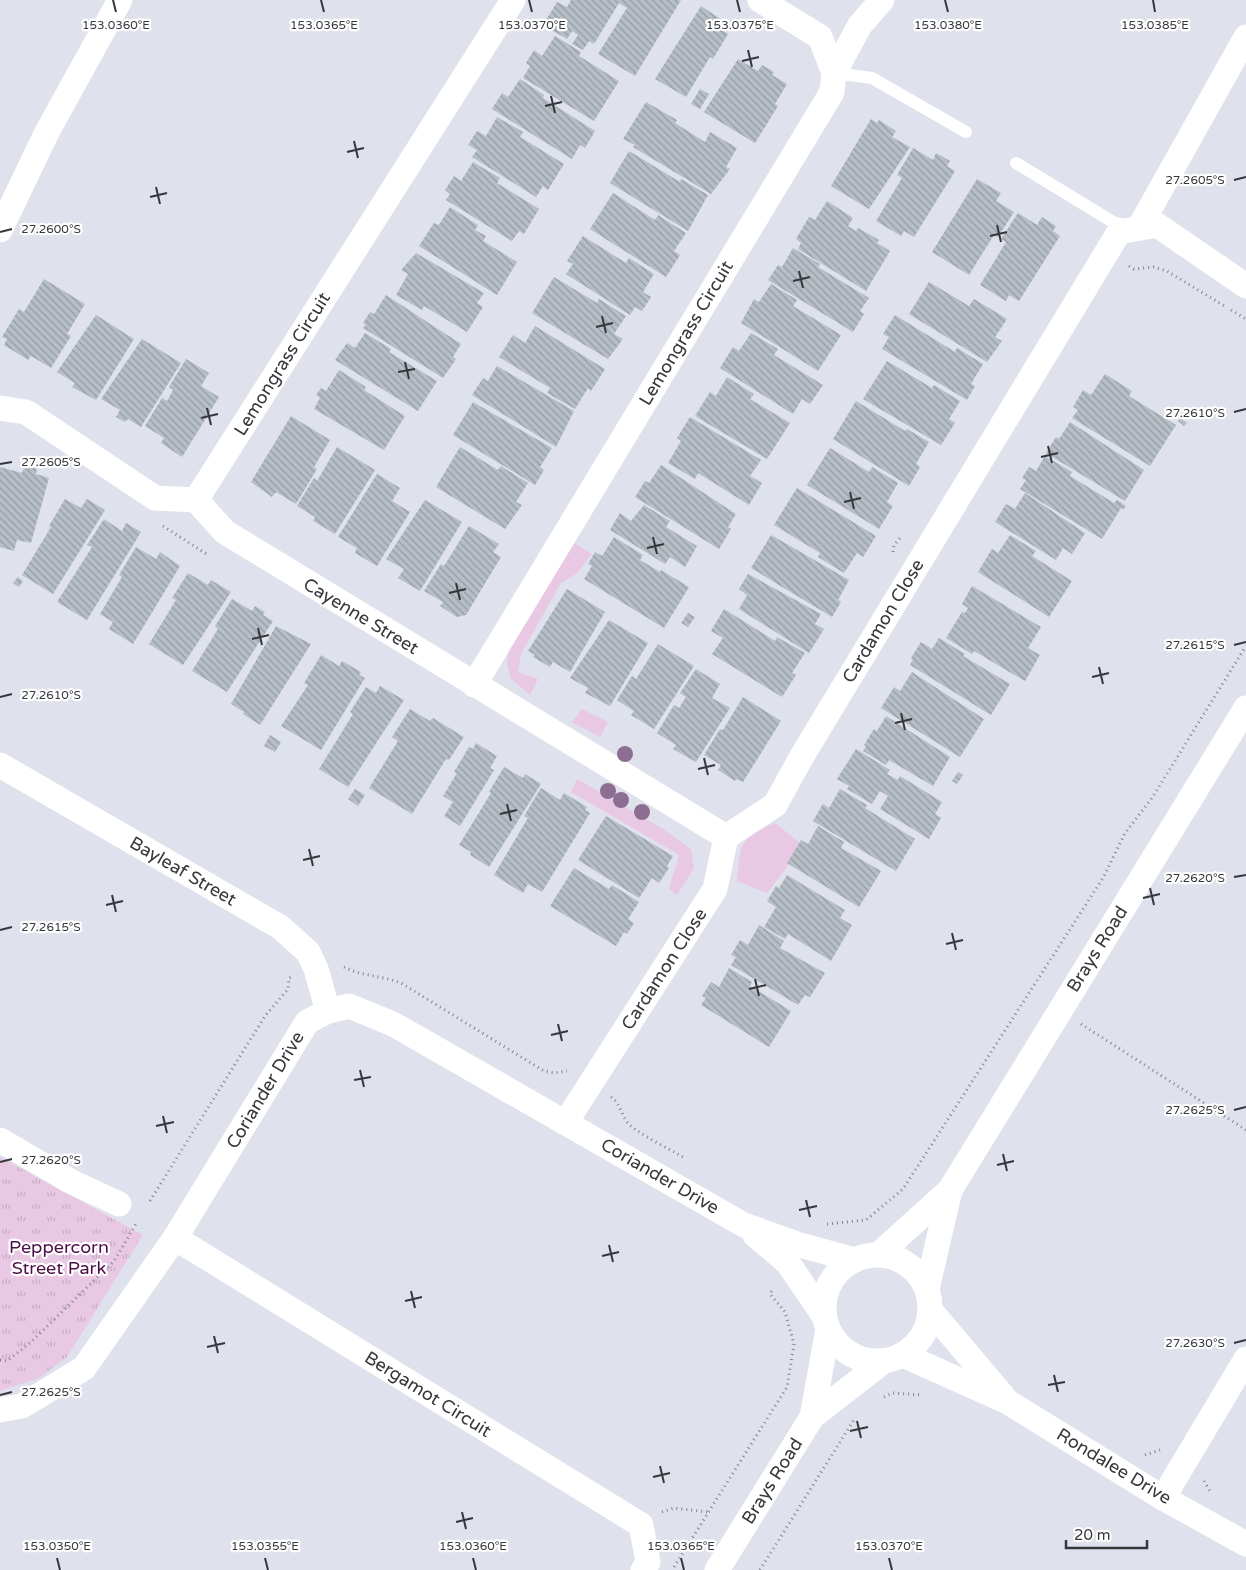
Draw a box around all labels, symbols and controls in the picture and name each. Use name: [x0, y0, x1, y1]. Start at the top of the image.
text: 153.0360°E: [82, 18, 150, 32]
text: 153.0365°E: [290, 18, 358, 32]
text: 153.0370°E: [498, 18, 566, 32]
text: 153.0375°E: [706, 18, 774, 32]
text: 153.0380°E: [914, 18, 982, 32]
text: 153.0385°E: [1121, 18, 1189, 32]
text: 27.2605°S: [1165, 173, 1225, 187]
text: 27.2600°S: [21, 222, 81, 236]
street label: Lemongrass Circuit: [634, 257, 738, 409]
street label: Lemongrass Circuit: [229, 288, 335, 440]
text: 27.2610°S: [1165, 406, 1225, 420]
text: 27.2605°S: [21, 455, 81, 469]
street label: Cardamon Close: [837, 555, 929, 687]
street label: Cayenne Street: [299, 573, 423, 659]
text: 27.2615°S: [1165, 638, 1225, 652]
text: 27.2610°S: [21, 688, 81, 702]
street label: Bayleaf Street: [126, 832, 240, 910]
text: 27.2620°S: [1165, 871, 1225, 885]
street label: Brays Road: [1062, 902, 1132, 996]
street label: Cardamon Close: [616, 904, 712, 1034]
text: 27.2615°S: [21, 920, 81, 934]
street label: Coriander Drive: [221, 1027, 309, 1153]
text: 27.2625°S: [1165, 1103, 1225, 1117]
street label: Coriander Drive: [597, 1133, 723, 1219]
text: 27.2620°S: [21, 1153, 81, 1167]
park label: Peppercorn Street Park: [9, 1236, 109, 1279]
text: 27.2630°S: [1165, 1336, 1225, 1350]
street label: Bergamot Circuit: [361, 1346, 495, 1442]
text: 27.2625°S: [21, 1385, 81, 1399]
street label: Rondalee Drive: [1053, 1423, 1175, 1509]
street label: Brays Road: [737, 1434, 807, 1528]
scale bar: [1066, 1518, 1147, 1550]
text: 20 m: [1074, 1526, 1111, 1544]
text: 153.0350°E: [23, 1539, 91, 1553]
text: 153.0355°E: [231, 1539, 299, 1553]
text: 153.0360°E: [439, 1539, 507, 1553]
text: 153.0365°E: [647, 1539, 715, 1553]
text: 153.0370°E: [855, 1539, 923, 1553]

